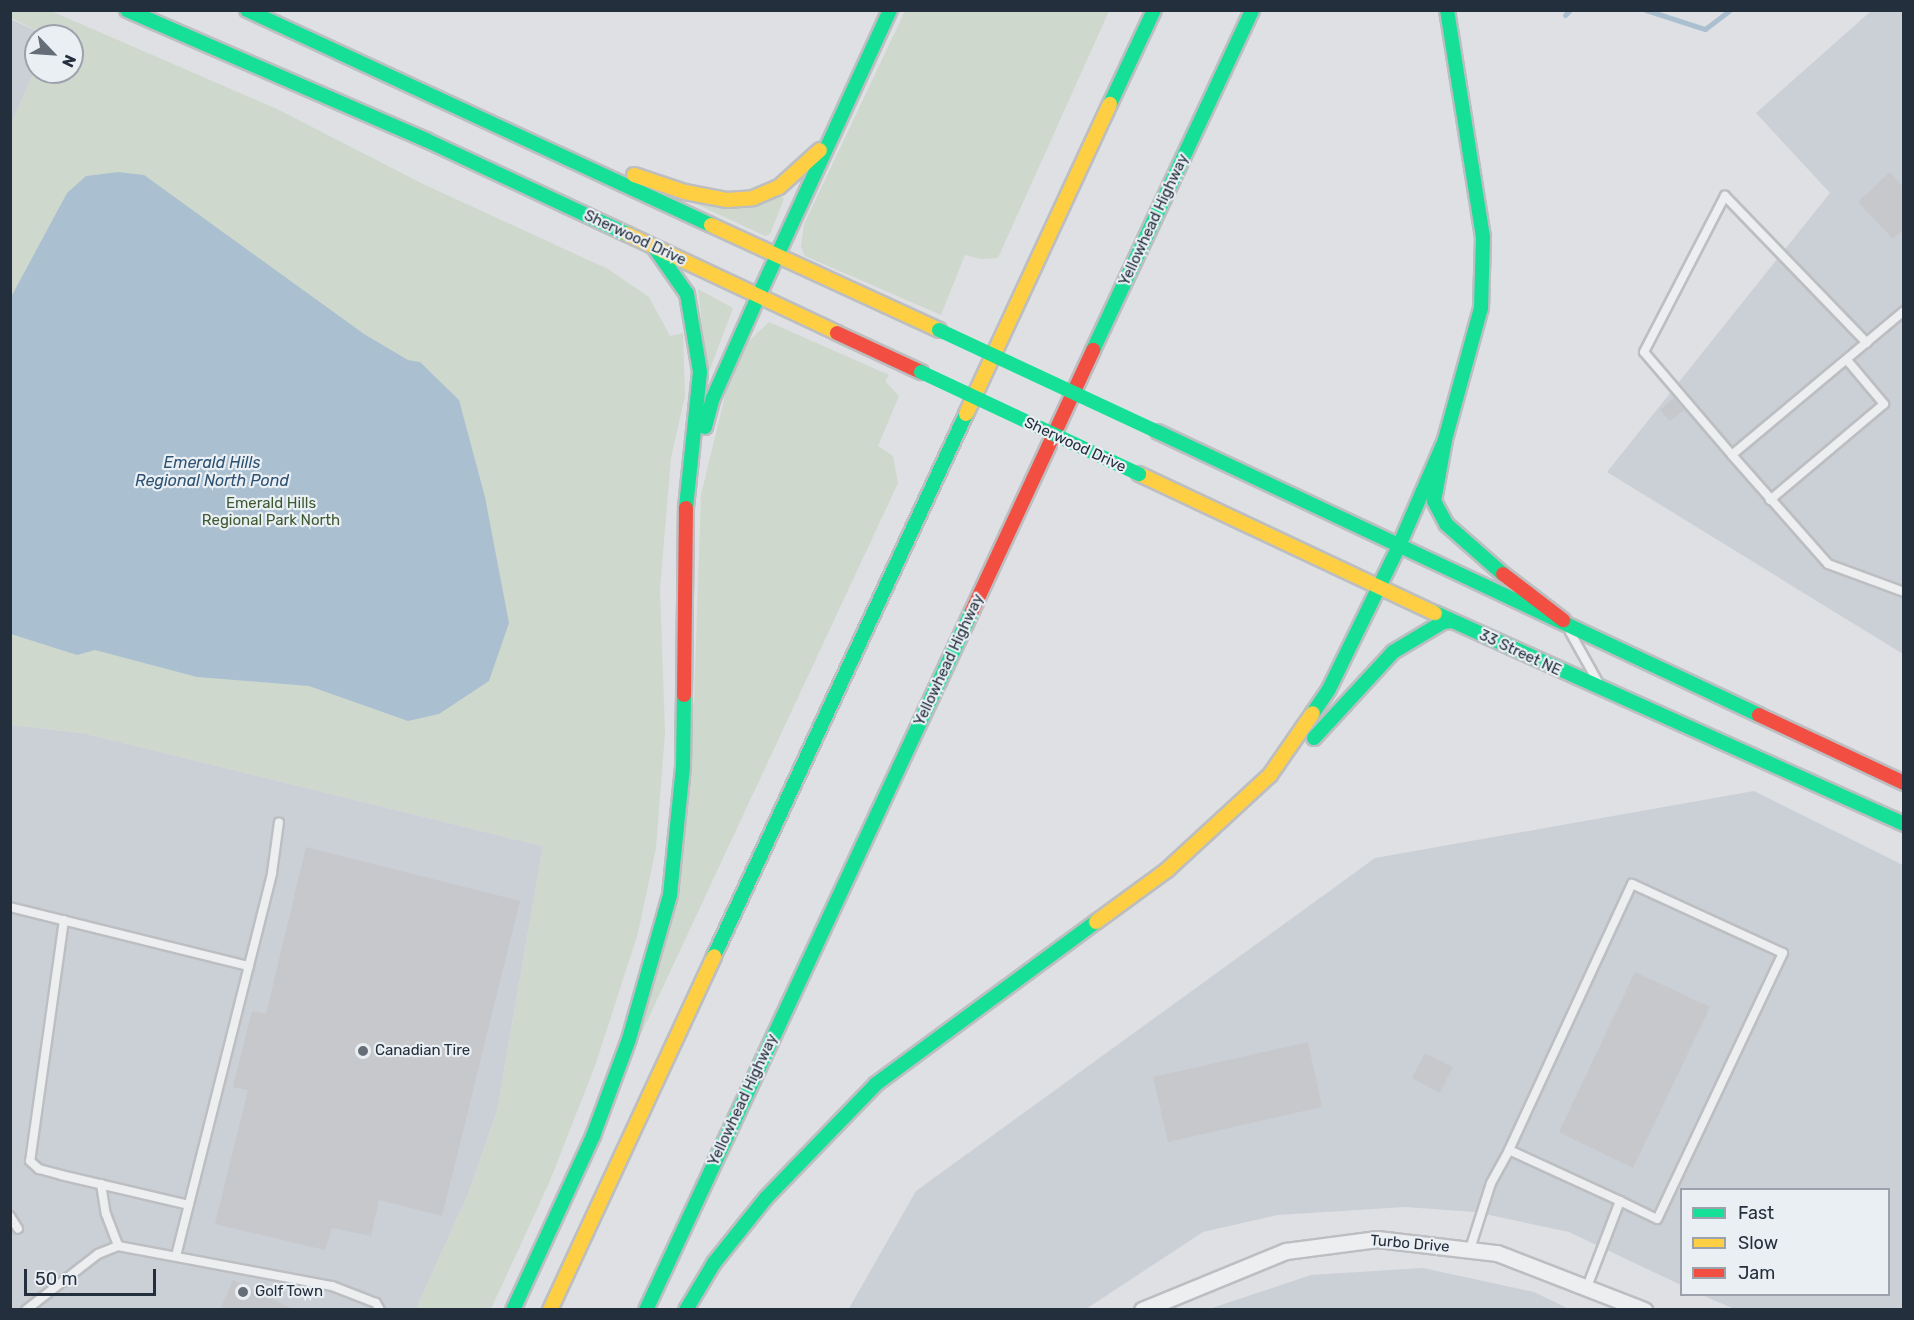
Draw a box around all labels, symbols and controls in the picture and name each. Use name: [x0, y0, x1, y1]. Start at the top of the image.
north arrow: [24, 24, 84, 84]
text: N: [58, 52, 80, 70]
street label: Yellowhead Highway: [1116, 151, 1192, 289]
street label: Sherwood Drive: [581, 207, 689, 269]
street label: Sherwood Drive: [1021, 414, 1129, 476]
water label: Emerald Hills Regional North Pond: [135, 453, 289, 491]
park label: Emerald Hills Regional Park North: [202, 494, 340, 529]
street label: Yellowhead Highway: [911, 591, 987, 729]
street label: 33 Street NE: [1476, 626, 1564, 680]
street label: Yellowhead Highway: [705, 1031, 781, 1169]
place label: Canadian Tire: [375, 1042, 470, 1060]
marker: Canadian Tire: [356, 1044, 370, 1058]
legend: [1680, 1188, 1890, 1296]
text: Fast: [1738, 1202, 1774, 1224]
street label: Turbo Drive: [1370, 1232, 1450, 1256]
text: Slow: [1738, 1232, 1778, 1254]
scale bar: [27, 1257, 159, 1295]
text: Jam: [1738, 1262, 1775, 1284]
text: 50 m: [35, 1268, 78, 1290]
place label: Golf Town: [255, 1283, 324, 1301]
marker: Golf Town: [236, 1285, 250, 1299]

